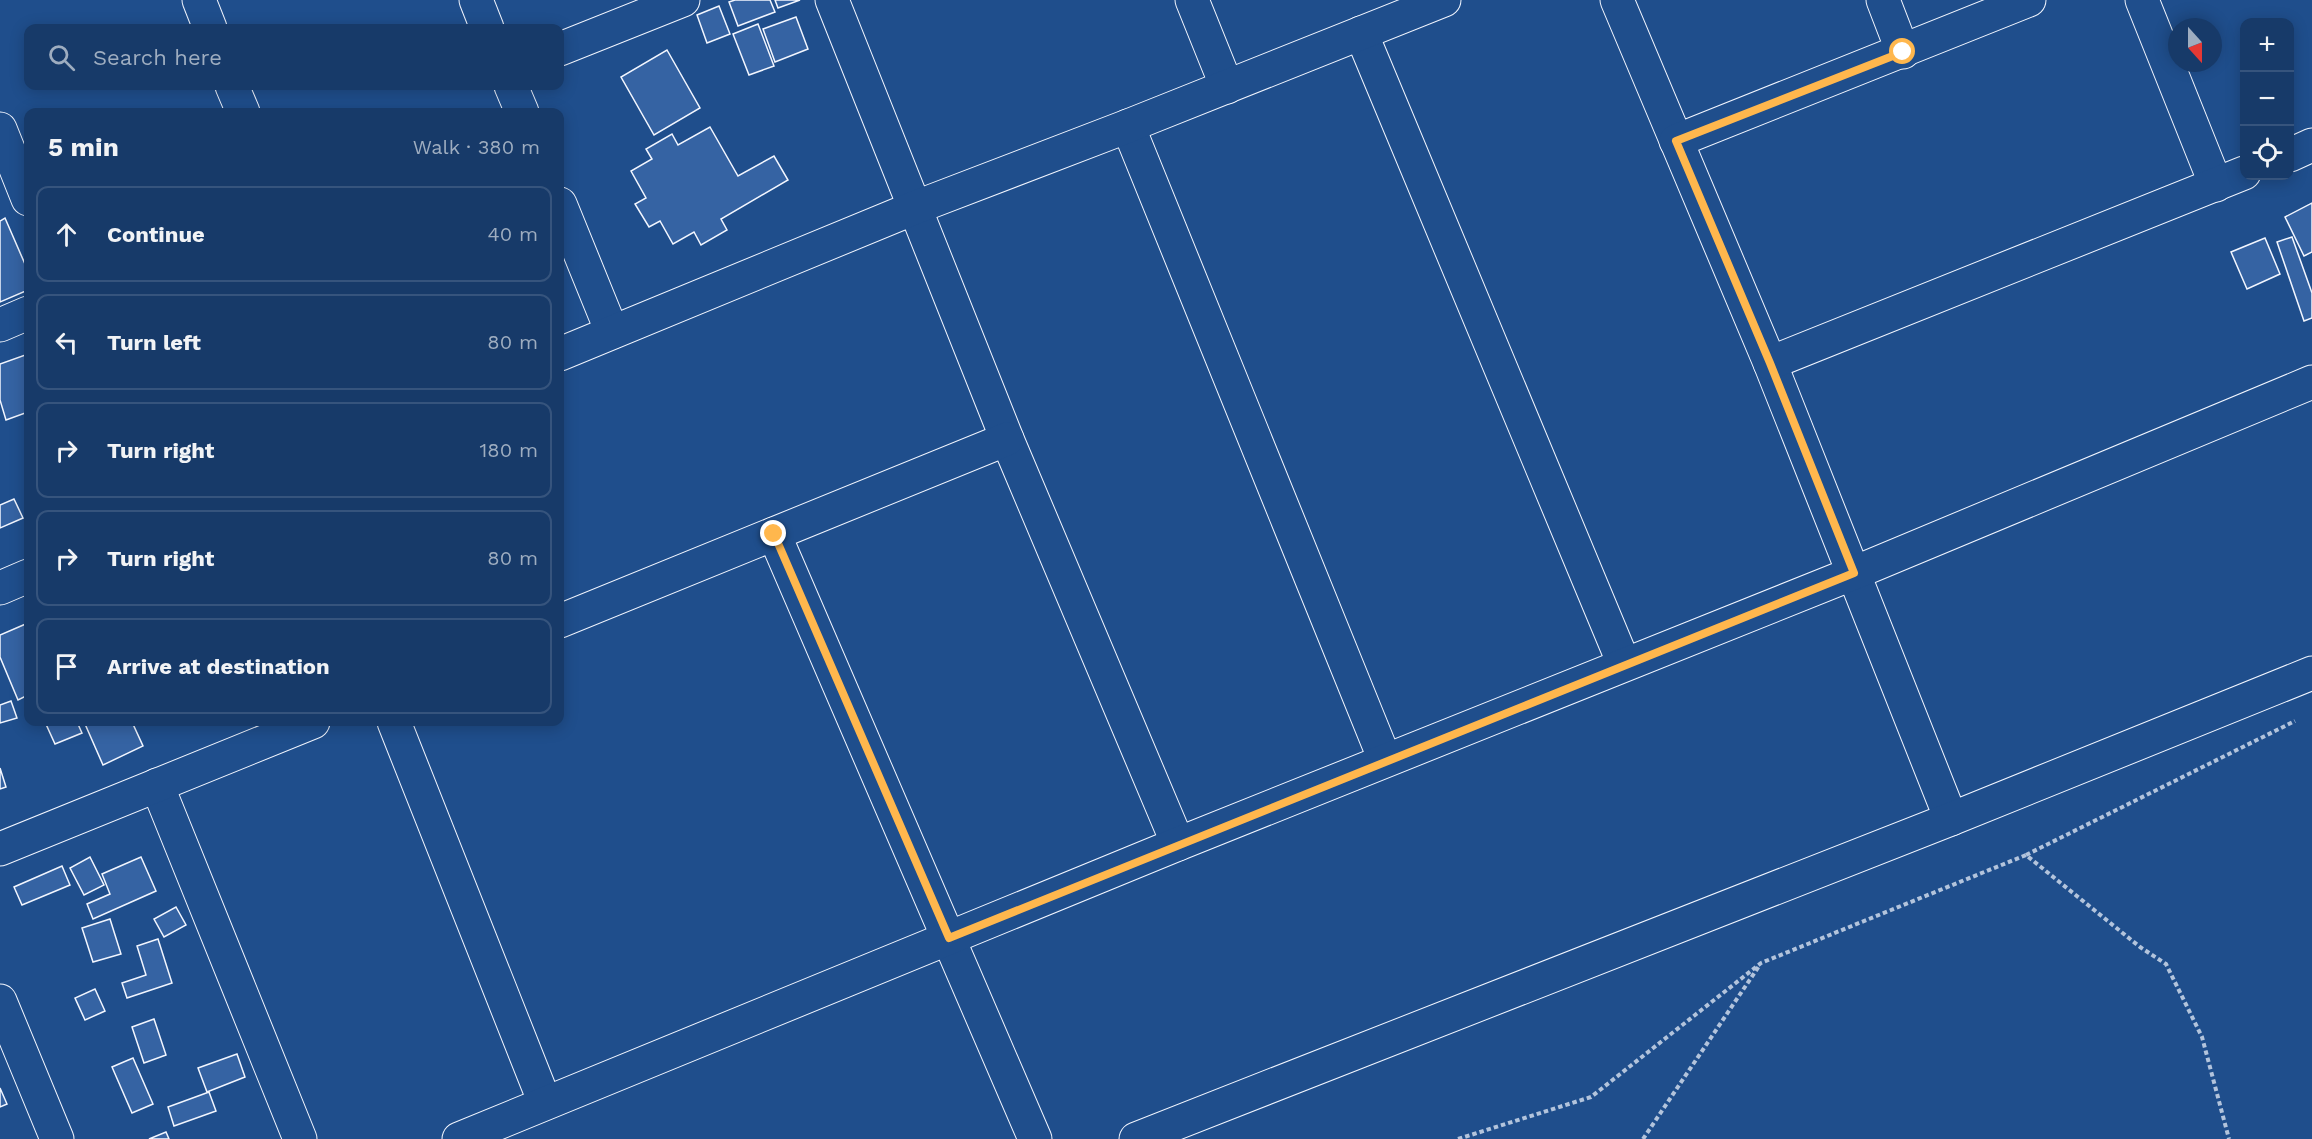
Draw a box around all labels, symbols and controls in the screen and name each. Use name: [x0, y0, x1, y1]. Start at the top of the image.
north arrow: [2168, 18, 2222, 72]
map controls: [2240, 18, 2294, 180]
button: +: [2240, 18, 2294, 72]
search box: [24, 24, 564, 90]
route start: [1889, 38, 1915, 64]
icon: search: [45, 41, 78, 74]
text: Search here: [93, 45, 222, 70]
button: −: [2240, 72, 2294, 126]
button: locate: [2240, 126, 2294, 180]
text: 5 min: [48, 132, 119, 162]
text: Walk · 380 m: [413, 135, 540, 159]
icon: ahead: [50, 218, 83, 251]
text: Continue: [107, 222, 205, 247]
text: 40 m: [487, 222, 538, 246]
icon: left: [50, 326, 83, 359]
text: Turn left: [107, 330, 201, 355]
text: 80 m: [487, 330, 538, 354]
icon: right: [50, 434, 83, 467]
text: Turn right: [107, 438, 214, 463]
text: 180 m: [480, 438, 538, 462]
route end: [760, 520, 786, 546]
icon: right: [50, 542, 83, 575]
text: Turn right: [107, 546, 214, 571]
text: 80 m: [487, 546, 538, 570]
icon: arrive: [50, 650, 83, 683]
text: Arrive at destination: [107, 654, 330, 679]

